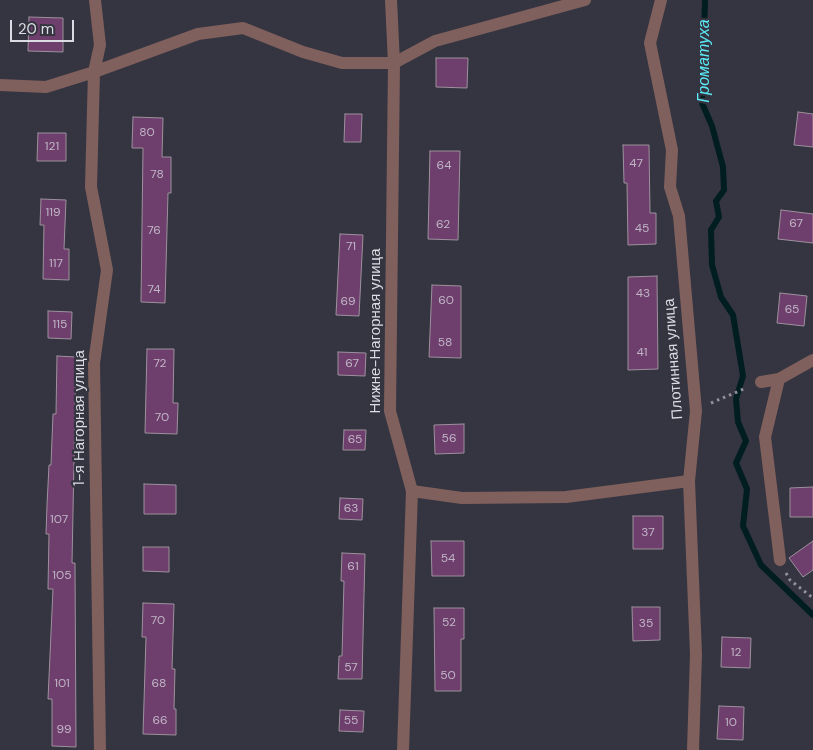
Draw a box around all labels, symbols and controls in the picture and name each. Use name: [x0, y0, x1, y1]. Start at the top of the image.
scale bar: [12, 10, 76, 42]
text: 20 m: [18, 19, 54, 39]
water label: Громатуха: [695, 19, 715, 103]
house number: 80: [139, 126, 155, 140]
house number: 121: [45, 140, 59, 154]
house number: 47: [629, 157, 643, 171]
house number: 64: [437, 159, 451, 173]
house number: 78: [150, 168, 164, 182]
house number: 119: [45, 206, 61, 220]
house number: 67: [789, 217, 803, 231]
house number: 62: [436, 218, 450, 232]
house number: 45: [635, 222, 649, 236]
house number: 76: [147, 224, 161, 238]
house number: 71: [346, 240, 356, 254]
street label: Нижне-Нагорная улица: [367, 249, 385, 413]
house number: 117: [49, 257, 63, 271]
house number: 74: [148, 283, 160, 297]
house number: 43: [636, 287, 650, 301]
house number: 60: [438, 294, 454, 308]
house number: 69: [341, 295, 355, 309]
street label: Плотинная улица: [661, 298, 687, 420]
house number: 65: [785, 303, 799, 317]
house number: 115: [53, 318, 67, 332]
house number: 58: [438, 336, 452, 350]
house number: 41: [636, 346, 648, 360]
street label: 1-я Нагорная улица: [71, 350, 89, 486]
house number: 72: [153, 357, 167, 371]
house number: 67: [345, 357, 359, 371]
house number: 70: [155, 411, 169, 425]
house number: 56: [442, 432, 456, 446]
house number: 65: [348, 433, 362, 447]
house number: 63: [344, 502, 358, 516]
house number: 107: [50, 513, 68, 527]
house number: 37: [641, 526, 655, 540]
house number: 54: [441, 552, 455, 566]
house number: 61: [347, 560, 359, 574]
house number: 105: [52, 569, 72, 583]
house number: 70: [151, 614, 165, 628]
house number: 52: [442, 616, 456, 630]
house number: 35: [639, 617, 653, 631]
house number: 12: [731, 646, 741, 660]
house number: 57: [344, 661, 358, 675]
house number: 50: [440, 669, 456, 683]
house number: 101: [54, 677, 70, 691]
house number: 68: [152, 677, 166, 691]
house number: 66: [152, 714, 168, 728]
house number: 55: [344, 714, 358, 728]
house number: 10: [725, 716, 737, 730]
house number: 99: [56, 723, 72, 737]

